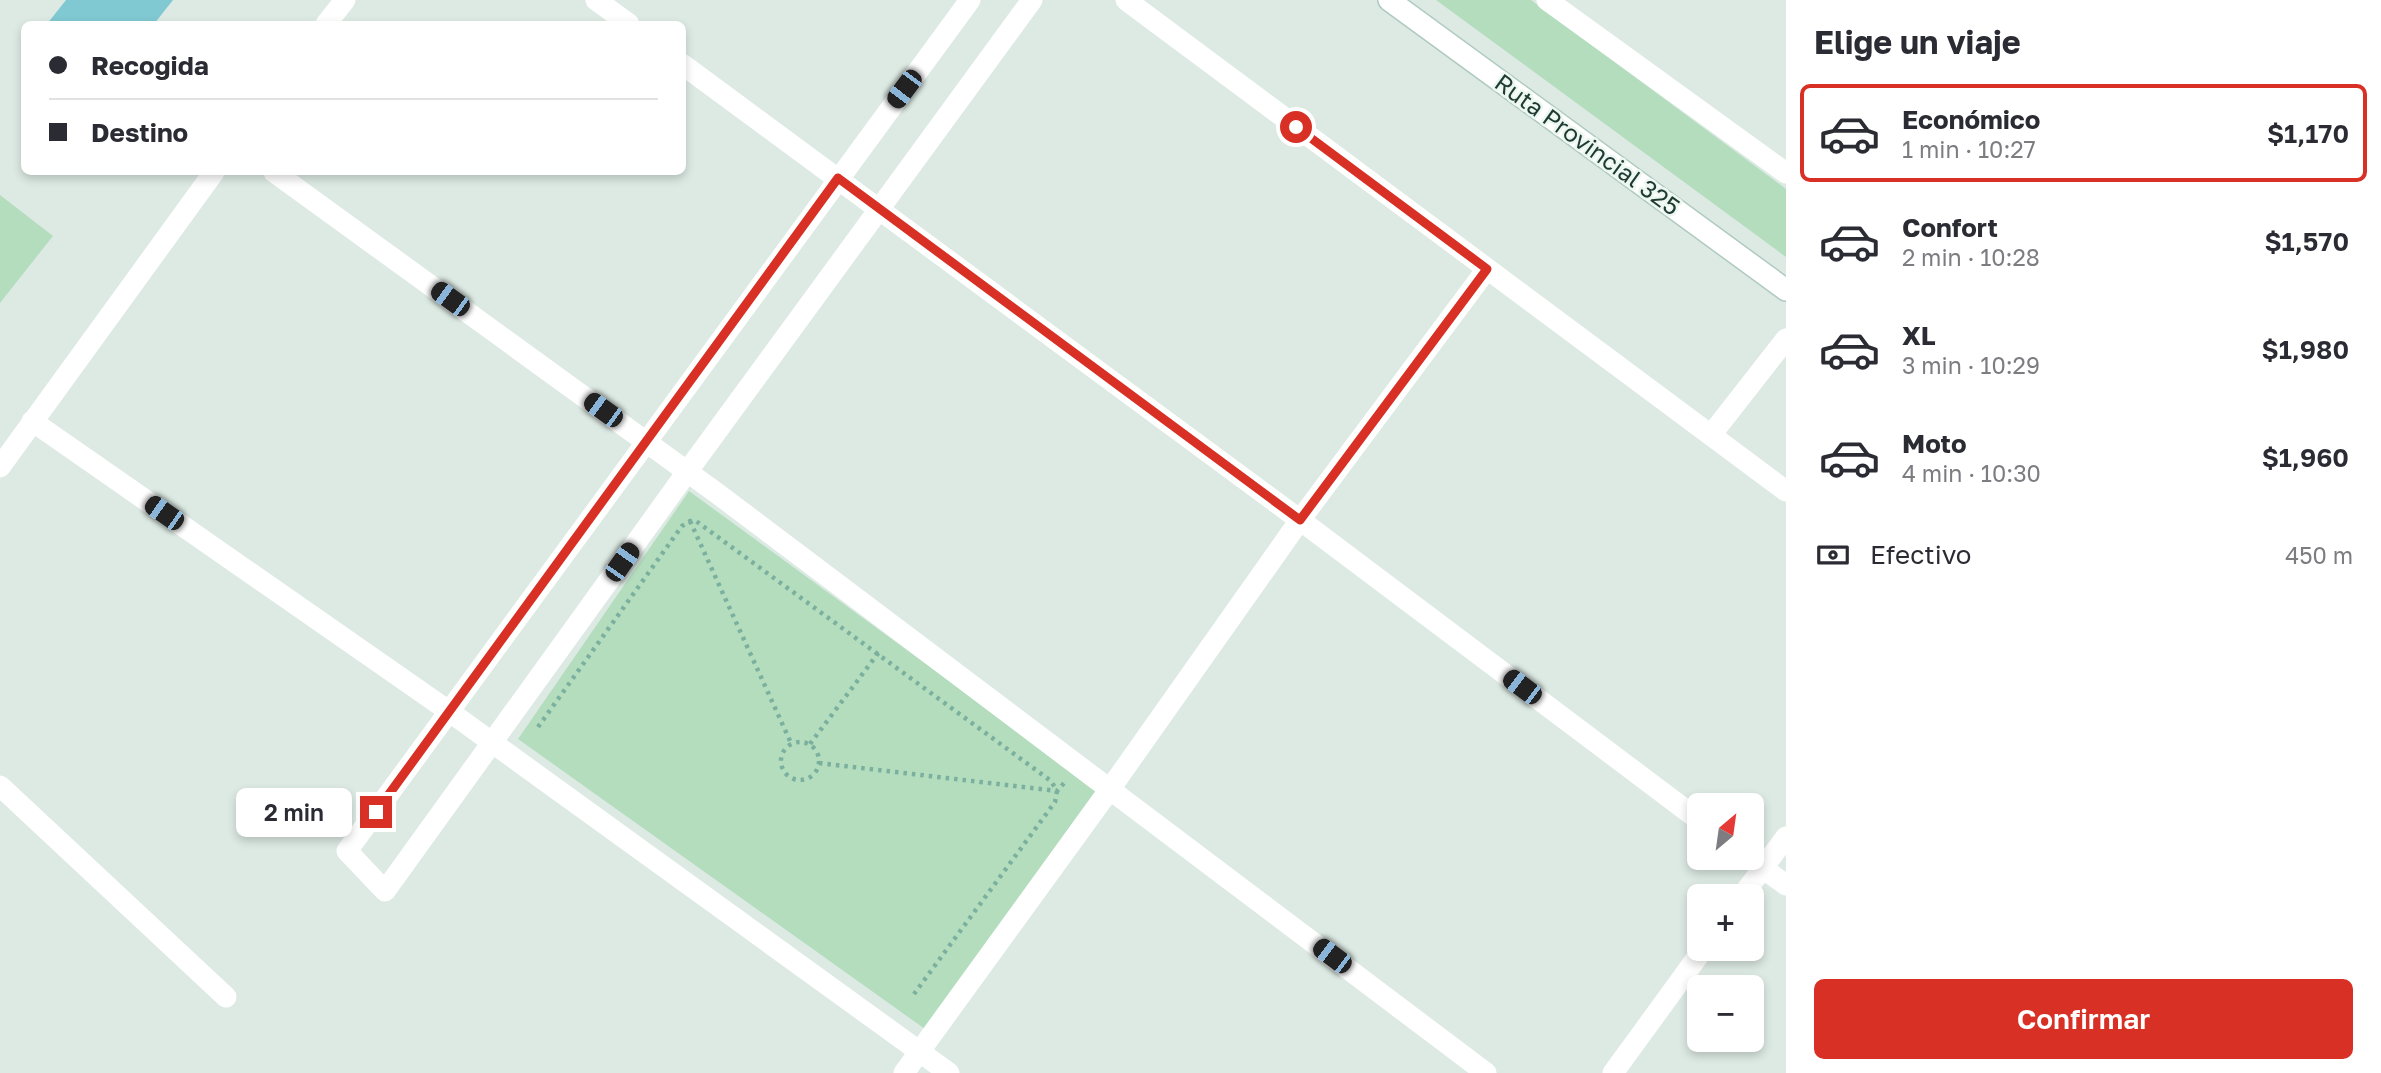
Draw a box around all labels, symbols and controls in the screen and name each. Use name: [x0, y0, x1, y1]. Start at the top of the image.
text: Elige un viaje: [1814, 23, 2021, 61]
text: Recogida: [91, 50, 209, 81]
car: [883, 66, 926, 112]
street label: Ruta Provincial 325: [1490, 67, 1686, 221]
icon: car: [1818, 102, 1881, 165]
text: Económico: [1902, 104, 2040, 135]
route start: [1280, 111, 1312, 143]
text: Destino: [91, 117, 188, 148]
text: $1,170: [2267, 118, 2349, 149]
text: 1 min · 10:27: [1902, 135, 2036, 163]
icon: car: [1818, 210, 1881, 273]
text: Confort: [1902, 212, 1998, 243]
text: $1,570: [2264, 226, 2349, 257]
text: 2 min · 10:28: [1902, 243, 2040, 271]
car: [427, 278, 474, 320]
icon: car: [1818, 318, 1881, 381]
text: XL: [1902, 320, 1936, 351]
text: $1,980: [2262, 334, 2349, 365]
text: 3 min · 10:29: [1902, 351, 2040, 379]
car: [580, 389, 627, 431]
icon: car: [1818, 426, 1881, 489]
text: Moto: [1902, 428, 1967, 459]
text: $1,960: [2262, 442, 2349, 473]
text: 4 min · 10:30: [1902, 459, 2041, 487]
car: [141, 492, 188, 534]
icon: cash: [1814, 536, 1852, 574]
car: [602, 539, 643, 585]
text: Efectivo: [1870, 539, 1971, 570]
text: 450 m: [2285, 541, 2353, 569]
car: [1499, 666, 1546, 708]
callout: 2 min: [236, 788, 352, 836]
north arrow: [1687, 793, 1764, 870]
map controls: [1687, 793, 1764, 1052]
route end: [360, 796, 392, 828]
text: 2 min: [264, 798, 324, 826]
button: +: [1687, 884, 1764, 961]
car: [1309, 935, 1356, 977]
button: −: [1687, 975, 1764, 1052]
button: Confirmar: [1814, 979, 2353, 1059]

